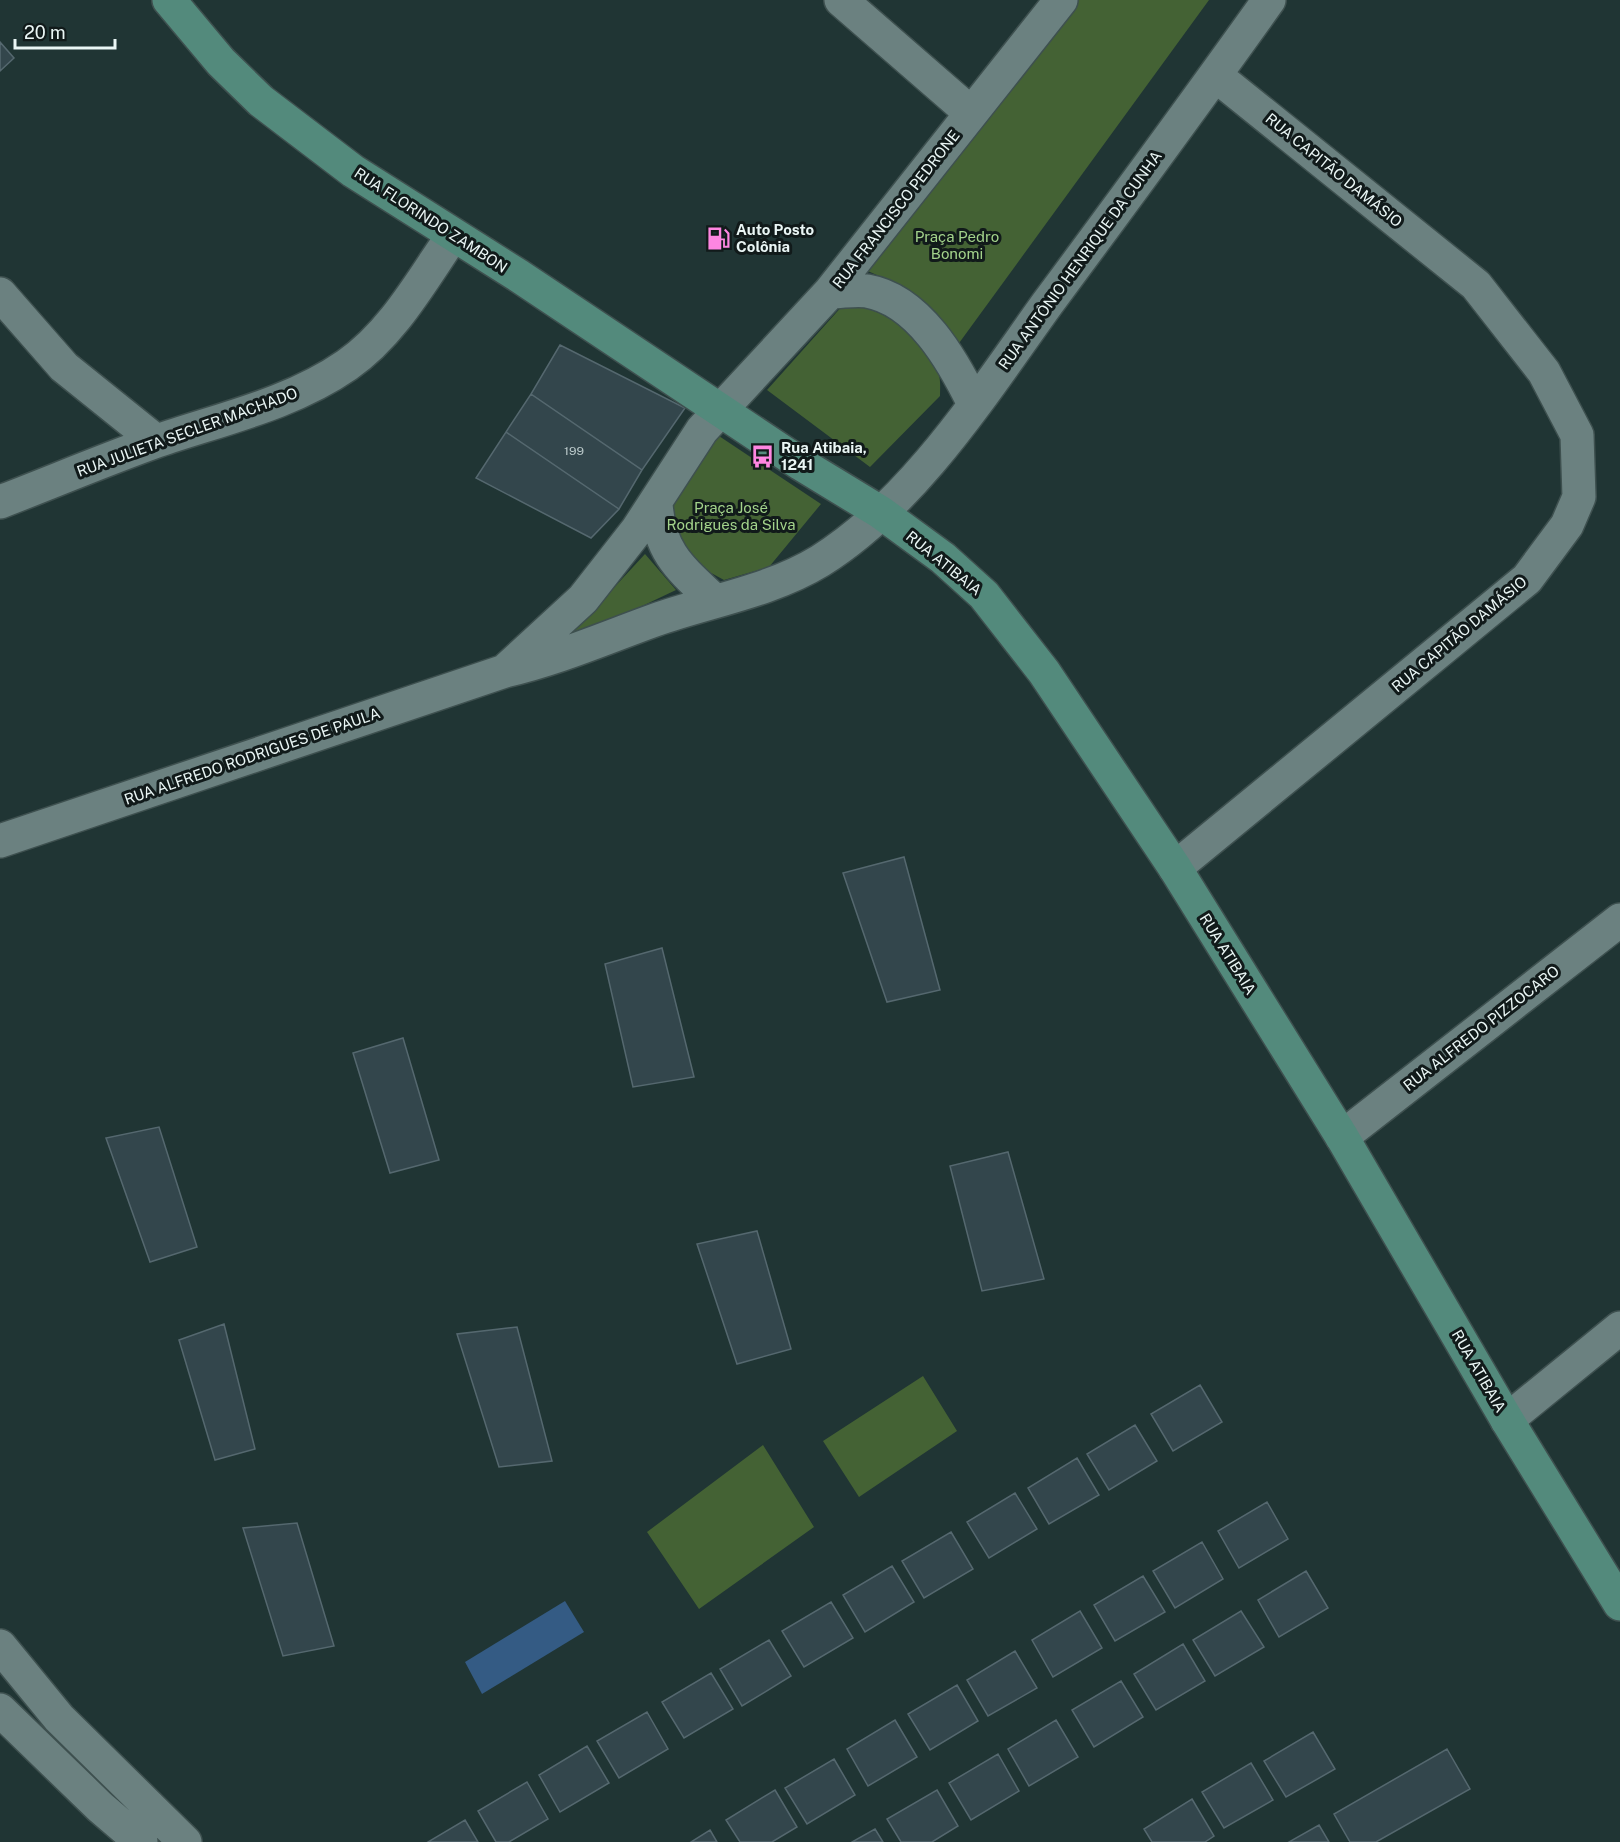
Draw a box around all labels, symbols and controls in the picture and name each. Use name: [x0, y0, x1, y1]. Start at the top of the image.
scale bar: [15, 12, 116, 50]
text: 20 m: [24, 22, 66, 43]
street label: RUA CAPITÃO DAMÁSIO: [1262, 110, 1406, 230]
street label: RUA FRANCISCO PEDRONE: [829, 127, 963, 291]
street label: RUA ANTÔNIO HENRIQUE DA CUNHA: [995, 147, 1165, 372]
street label: RUA FLORINDO ZAMBON: [351, 164, 511, 276]
place label: Auto Posto Colônia: [736, 221, 815, 255]
fuel station icon: Auto Posto Colônia: [705, 225, 731, 251]
park label: Praça Pedro Bonomi: [915, 228, 999, 262]
street label: RUA JULIETA SECLER MACHADO: [74, 384, 300, 480]
place label: Rua Atibaia, 1241: [781, 439, 867, 473]
bus stop icon: Rua Atibaia, 1241: [750, 443, 776, 469]
house number: 199: [564, 444, 584, 458]
park label: Praça José Rodrigues da Silva: [667, 499, 795, 533]
street label: RUA ATIBAIA: [903, 527, 985, 599]
street label: RUA CAPITÃO DAMÁSIO: [1388, 573, 1530, 695]
street label: RUA ALFREDO RODRIGUES DE PAULA: [122, 704, 383, 808]
street label: RUA ATIBAIA: [1196, 910, 1260, 998]
street label: RUA ALFREDO PIZZOCARO: [1400, 962, 1562, 1094]
street label: RUA ATIBAIA: [1449, 1327, 1510, 1415]

